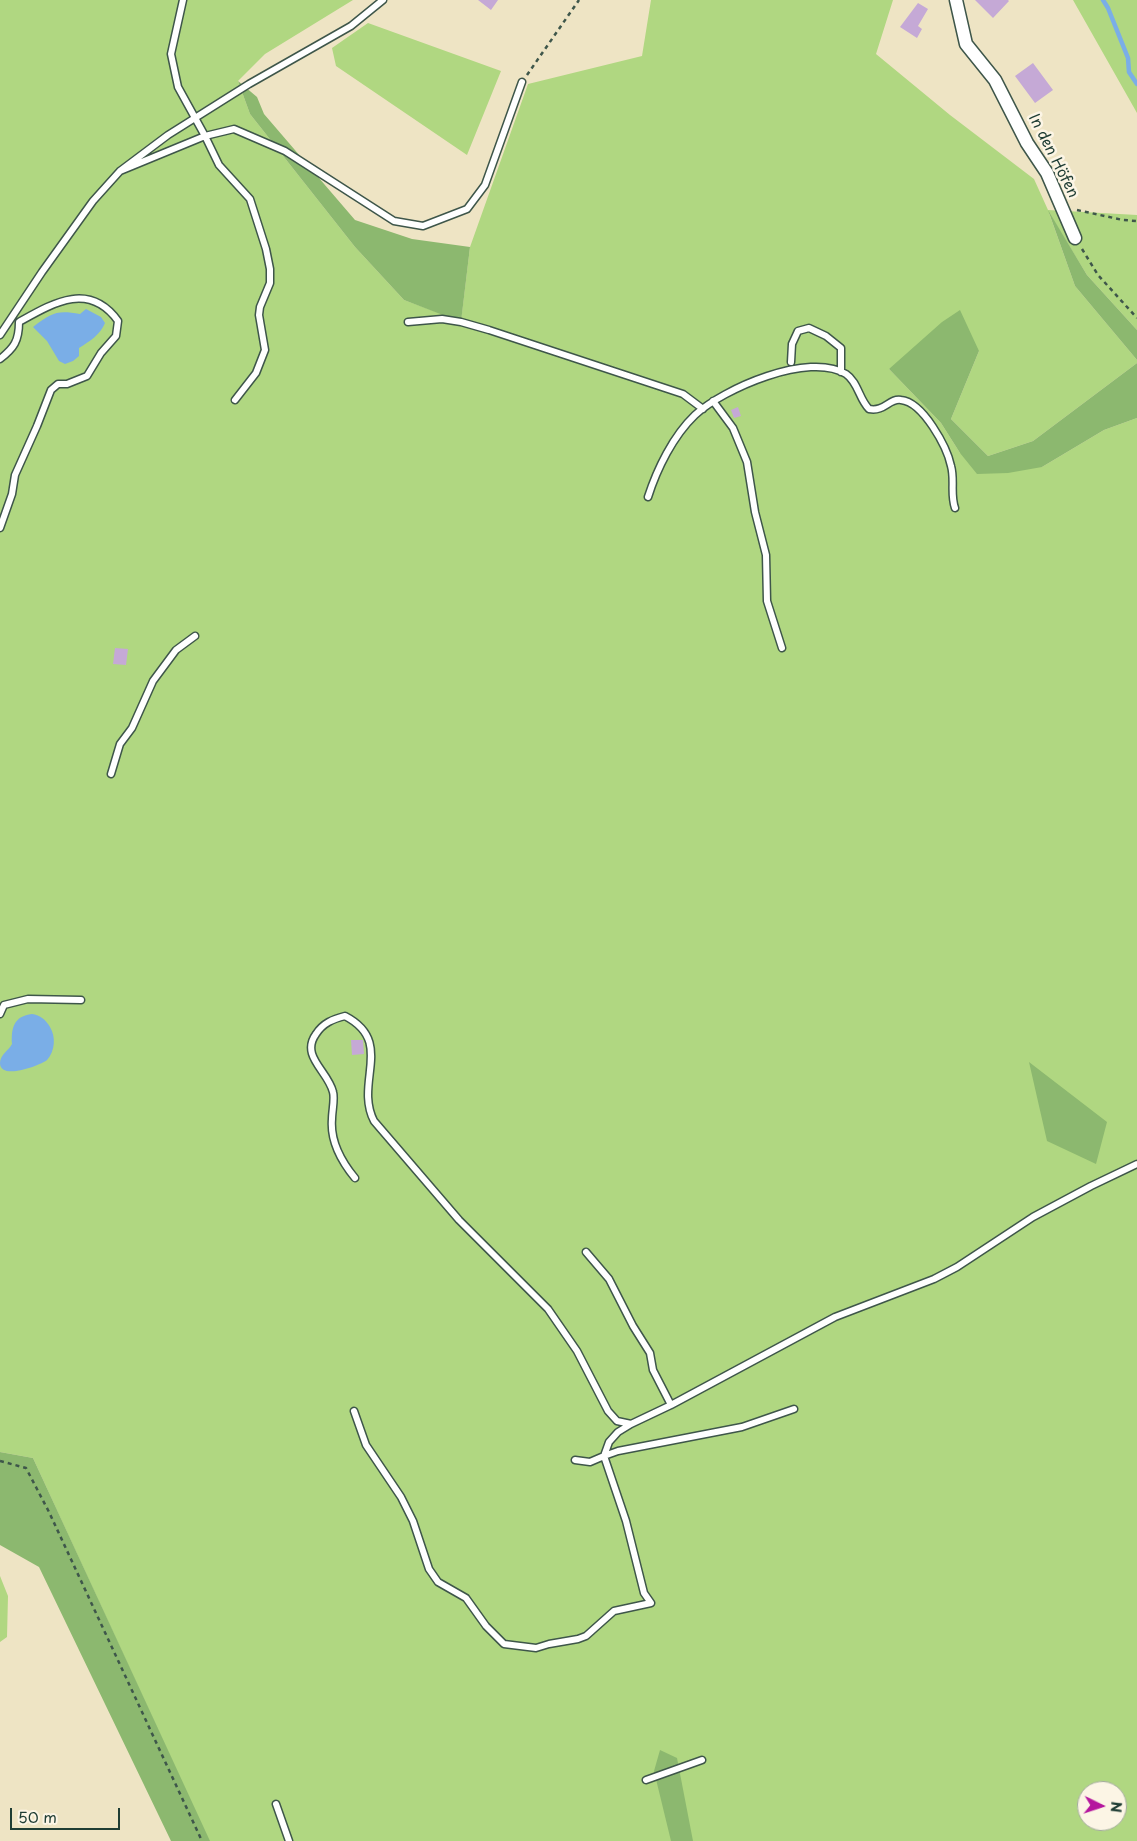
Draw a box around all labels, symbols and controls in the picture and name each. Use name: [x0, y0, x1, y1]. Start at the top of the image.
street label: In den Höfen: [1024, 111, 1082, 201]
north arrow: [1077, 1781, 1127, 1831]
scale bar: [12, 1798, 122, 1830]
text: N: [1106, 1801, 1127, 1813]
text: 50 m: [18, 1805, 57, 1828]

